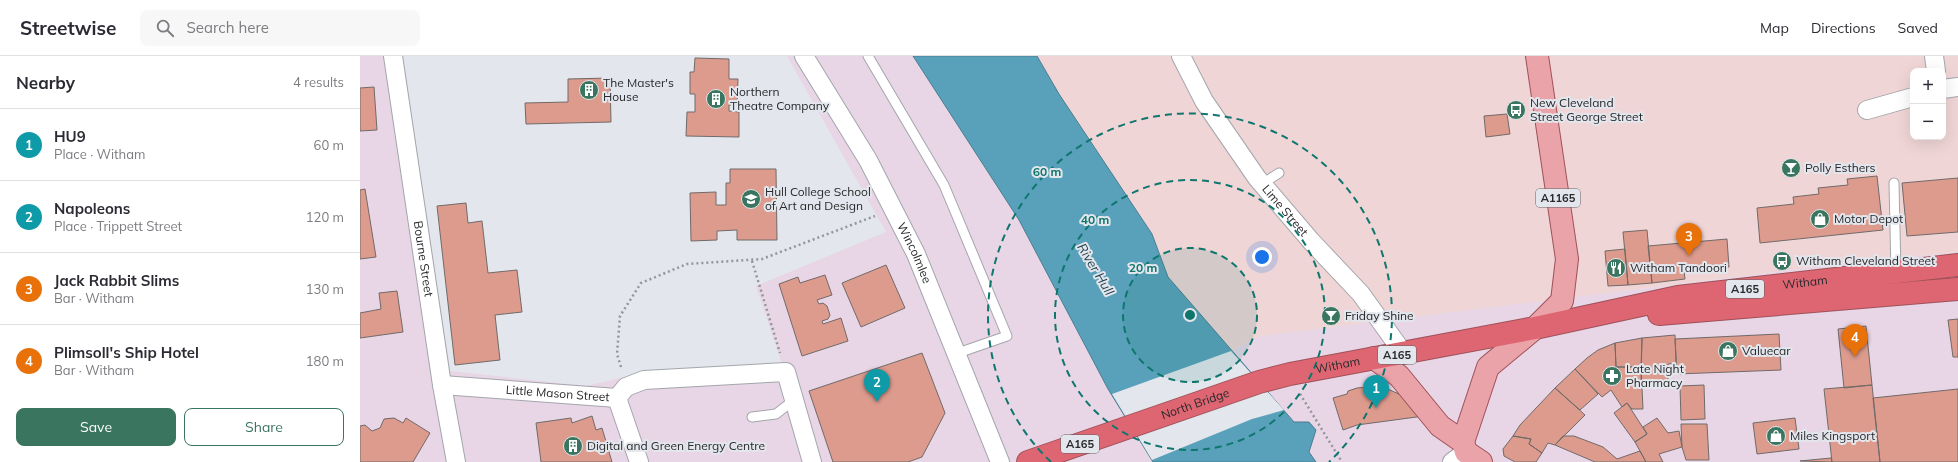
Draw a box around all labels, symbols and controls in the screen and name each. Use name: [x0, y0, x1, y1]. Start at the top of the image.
search box: [140, 10, 420, 46]
text: Streetwise: [20, 16, 116, 40]
icon: search: [154, 17, 176, 39]
text: Search here: [186, 18, 269, 37]
text: Map: [1760, 19, 1789, 37]
text: Directions: [1811, 19, 1876, 37]
text: Saved: [1898, 19, 1938, 37]
map controls: [1910, 68, 1946, 140]
button: +: [1910, 68, 1946, 104]
text: Nearby: [16, 72, 75, 93]
text: 4 results: [293, 74, 344, 90]
place label: The Master's House: [603, 75, 674, 104]
building icon: The Master's House: [578, 79, 600, 101]
place label: Northern Theatre Company: [730, 84, 830, 113]
building icon: Northern Theatre Company: [705, 88, 727, 110]
place label: New Cleveland Street George Street: [1530, 95, 1643, 124]
bus stop icon: New Cleveland Street George Street: [1505, 99, 1527, 121]
button: −: [1910, 104, 1946, 140]
text: HU9: [54, 127, 86, 146]
text: 1: [25, 137, 33, 153]
text: 60 m: [314, 137, 344, 153]
text: Place · Witham: [54, 146, 145, 162]
bar icon: Polly Esthers: [1780, 157, 1802, 179]
place label: Polly Esthers: [1805, 160, 1876, 175]
text: 60 m: [1033, 164, 1061, 179]
street label: Lime Street: [1259, 182, 1311, 239]
place label: Hull College School of Art and Design: [765, 184, 871, 213]
school or university icon: Hull College School of Art and Design: [740, 188, 762, 210]
road number: A1165: [1536, 189, 1580, 207]
text: Napoleons: [54, 199, 130, 218]
shop icon: Motor Depot: [1809, 208, 1831, 230]
text: 2: [25, 209, 33, 225]
text: 120 m: [306, 209, 344, 225]
place label: Motor Depot: [1834, 211, 1903, 226]
text: 40 m: [1081, 212, 1109, 227]
text: Place · Trippett Street: [54, 218, 182, 234]
street label: Bourne Street: [411, 220, 437, 298]
street label: Wincolmlee: [894, 220, 935, 285]
pin: 3: [1676, 223, 1702, 256]
water label: River Hull: [1074, 240, 1118, 299]
your location: [1252, 247, 1272, 267]
bus stop icon: Witham Cleveland Street: [1771, 250, 1793, 272]
place label: Witham Cleveland Street: [1796, 253, 1935, 268]
restaurant icon: Witham Tandoori: [1605, 257, 1627, 279]
text: 20 m: [1129, 260, 1157, 275]
place label: Witham Tandoori: [1630, 260, 1727, 275]
text: Jack Rabbit Slims: [54, 271, 179, 290]
street label: Witham: [1782, 272, 1828, 292]
road number: A165: [1726, 280, 1764, 298]
text: 3: [25, 281, 33, 297]
text: 130 m: [306, 281, 344, 297]
text: Bar · Witham: [54, 290, 134, 306]
bar icon: Friday Shine: [1320, 305, 1342, 327]
centre of rings: [1183, 308, 1197, 322]
place label: Friday Shine: [1345, 308, 1414, 323]
pin: 4: [1842, 324, 1868, 357]
shop icon: Valuecar: [1717, 340, 1739, 362]
text: Plimsoll's Ship Hotel: [54, 343, 199, 362]
place label: Valuecar: [1742, 343, 1791, 358]
road number: A165: [1378, 346, 1416, 364]
text: 4: [25, 353, 33, 369]
text: 180 m: [306, 353, 344, 369]
street label: Witham: [1314, 353, 1361, 376]
place label: Late Night Pharmacy: [1626, 361, 1684, 390]
text: Bar · Witham: [54, 362, 134, 378]
pharmacy icon: Late Night Pharmacy: [1601, 365, 1623, 387]
pin: 2: [864, 369, 890, 402]
pin: 1: [1363, 375, 1389, 408]
street label: Little Mason Street: [505, 382, 610, 404]
street label: North Bridge: [1159, 385, 1231, 422]
button: Save: [16, 408, 176, 446]
button: Share: [184, 408, 344, 446]
shop icon: Miles Kingsport: [1765, 425, 1787, 447]
place label: Miles Kingsport: [1790, 428, 1875, 443]
building icon: Digital and Green Energy Centre: [562, 435, 584, 457]
road number: A165: [1061, 435, 1099, 453]
place label: Digital and Green Energy Centre: [587, 438, 765, 453]

